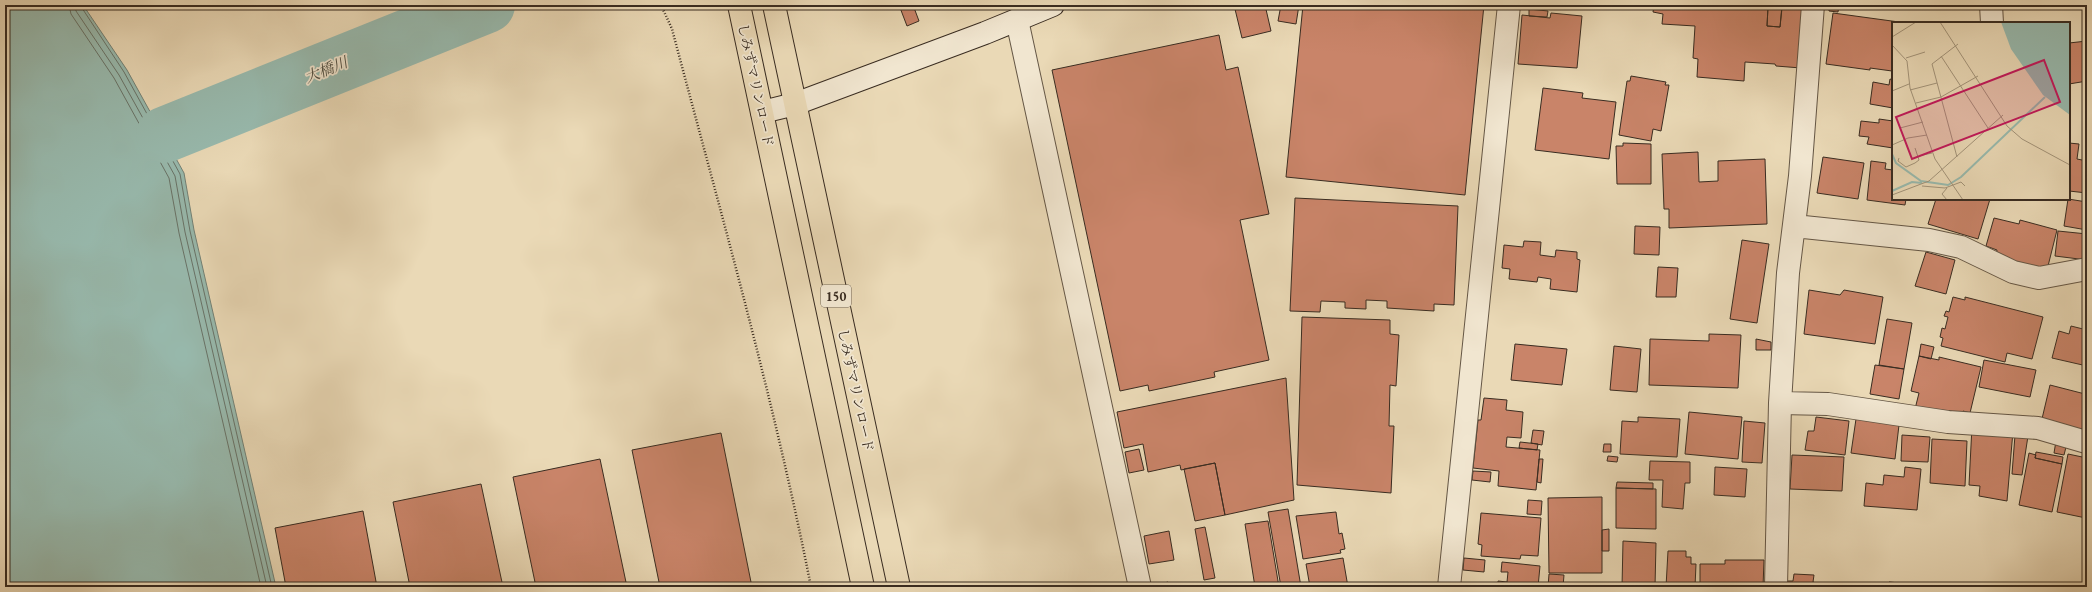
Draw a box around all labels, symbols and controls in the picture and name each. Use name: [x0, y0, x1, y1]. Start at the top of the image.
street label: しみずマリンロード: [734, 22, 778, 148]
inset map: [1892, 22, 2070, 200]
water label: 大橋川: [301, 52, 352, 87]
road number: 150: [821, 285, 851, 307]
street label: しみずマリンロード: [834, 327, 878, 453]

